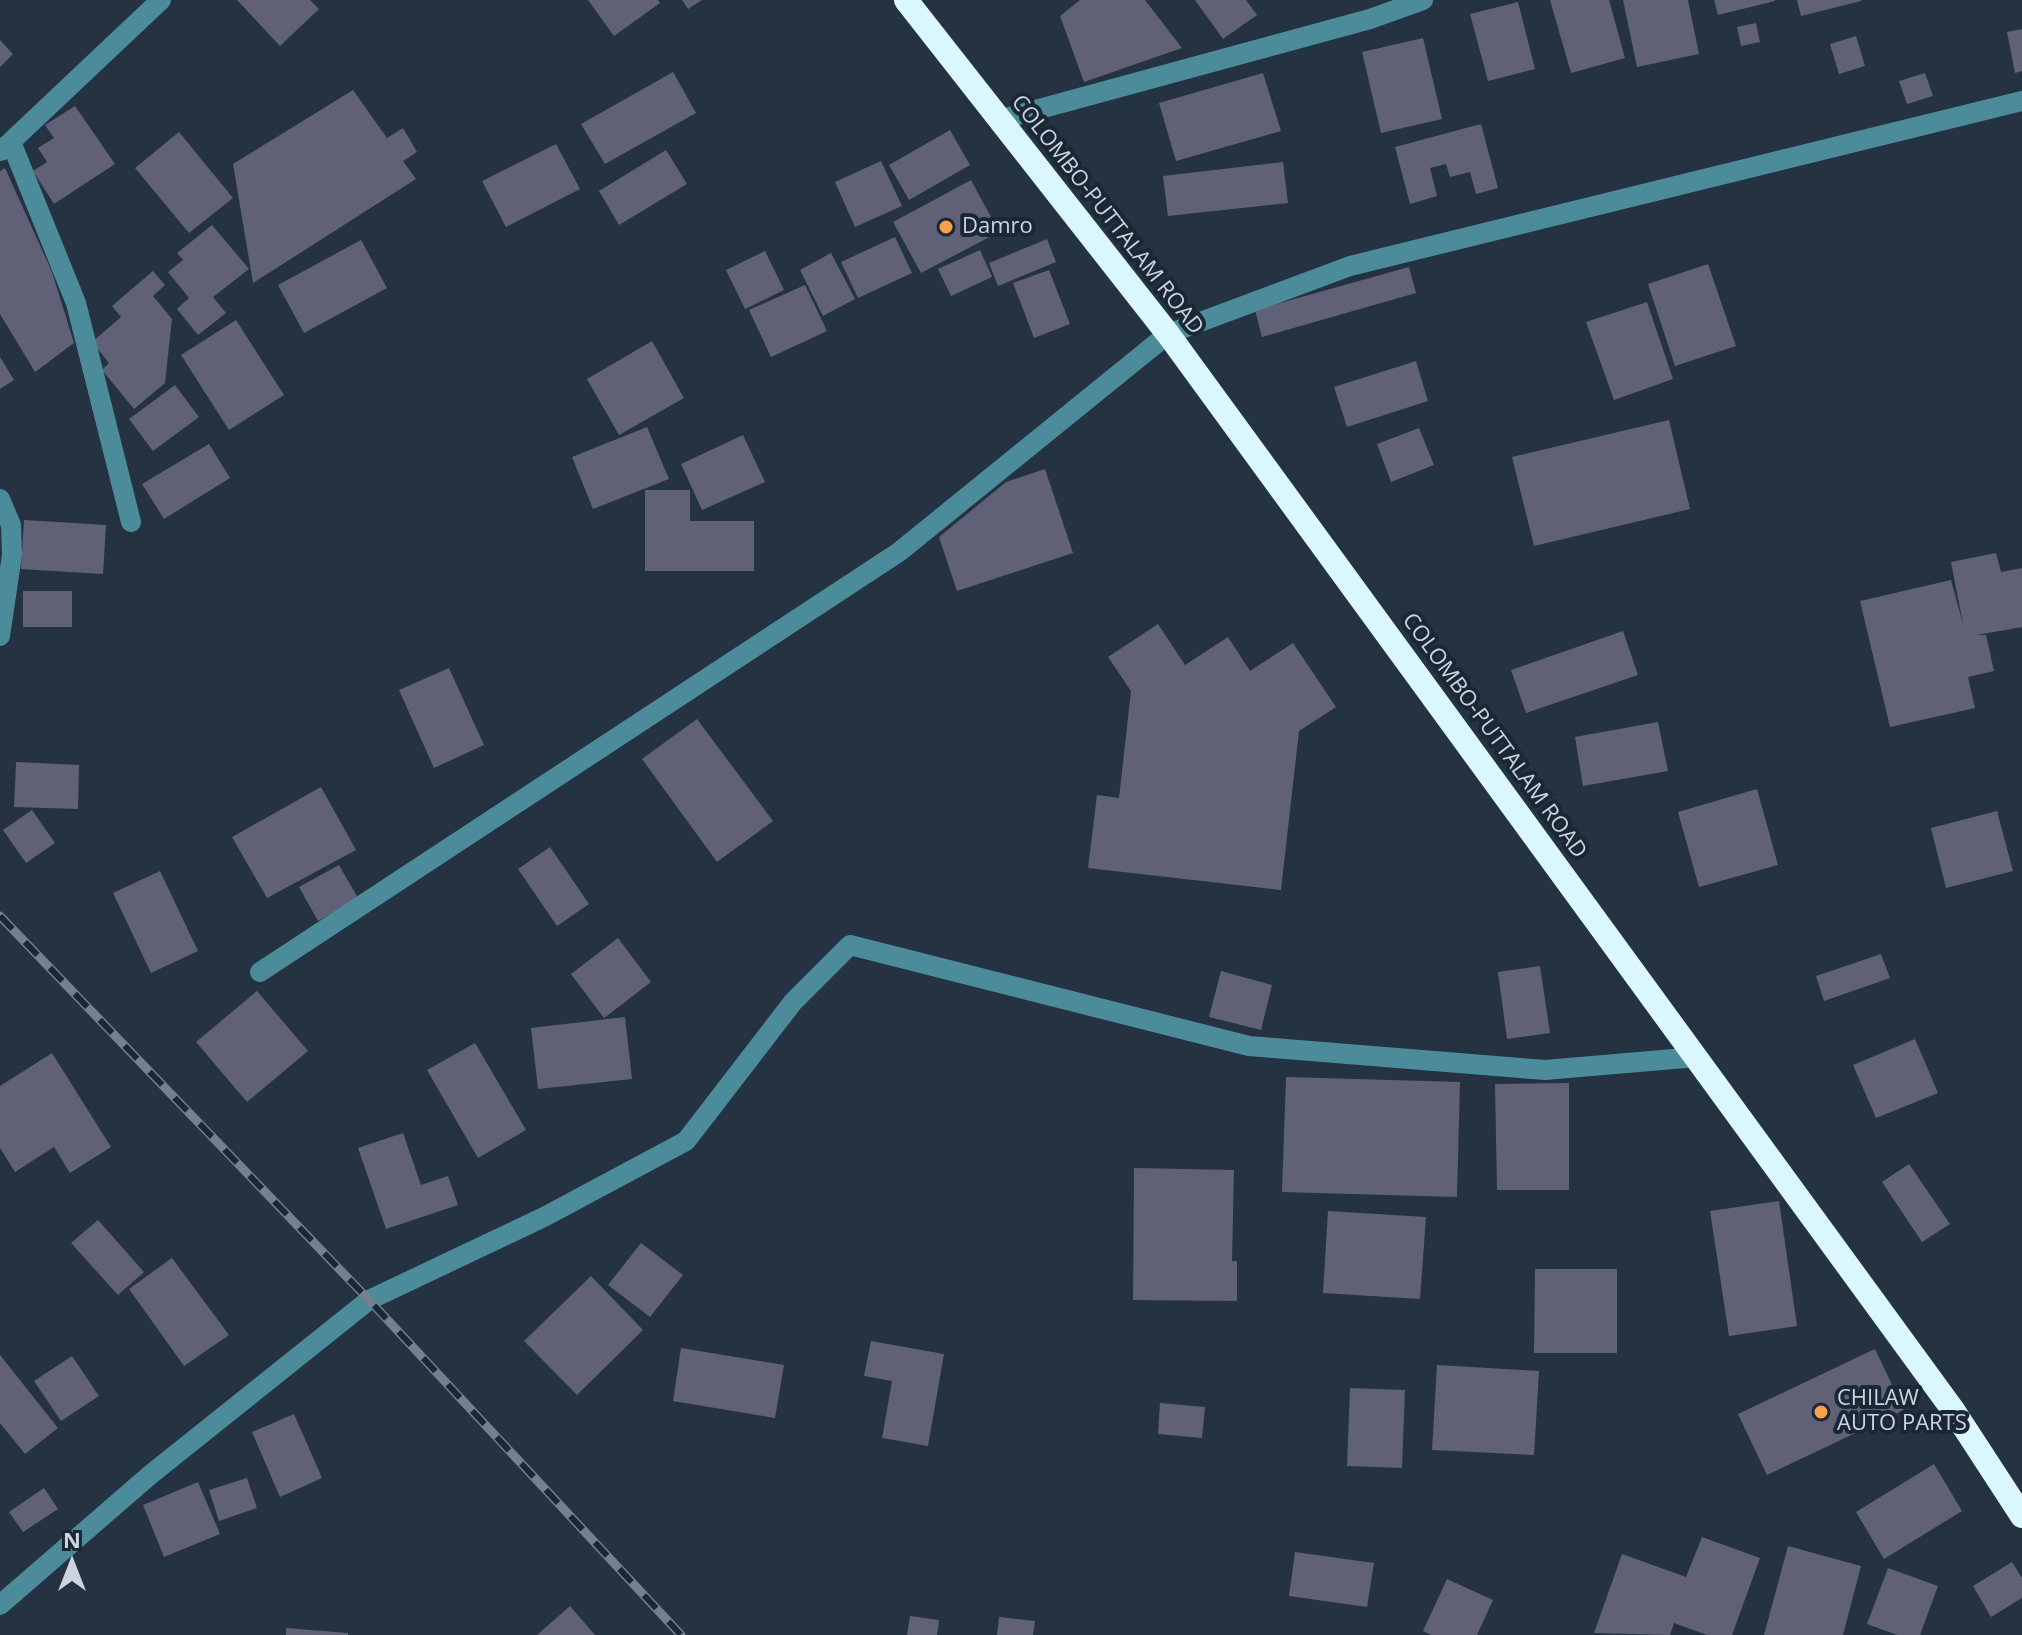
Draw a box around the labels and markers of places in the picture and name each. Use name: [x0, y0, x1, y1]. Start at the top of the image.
place label: Damro: [962, 214, 1033, 240]
marker: Damro: [937, 218, 955, 236]
place label: CHILAW AUTO PARTS: [1837, 1386, 1967, 1438]
marker: CHILAW AUTO PARTS: [1812, 1403, 1830, 1421]

